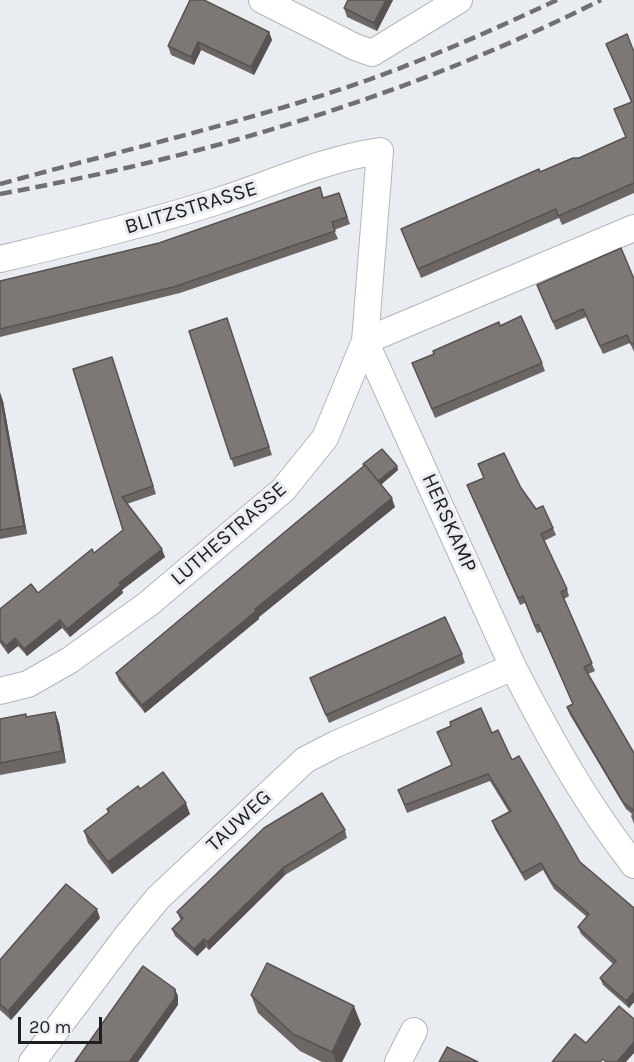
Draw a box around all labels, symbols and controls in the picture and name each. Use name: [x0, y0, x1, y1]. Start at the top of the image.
street label: BLITZSTRASSE: [122, 176, 260, 240]
street label: HERSKAMP: [416, 470, 482, 576]
street label: LUTHESTRASSE: [166, 477, 292, 591]
street label: TAUWEG: [201, 785, 277, 857]
scale bar: [21, 1005, 105, 1043]
text: 20 m: [29, 1016, 71, 1038]

